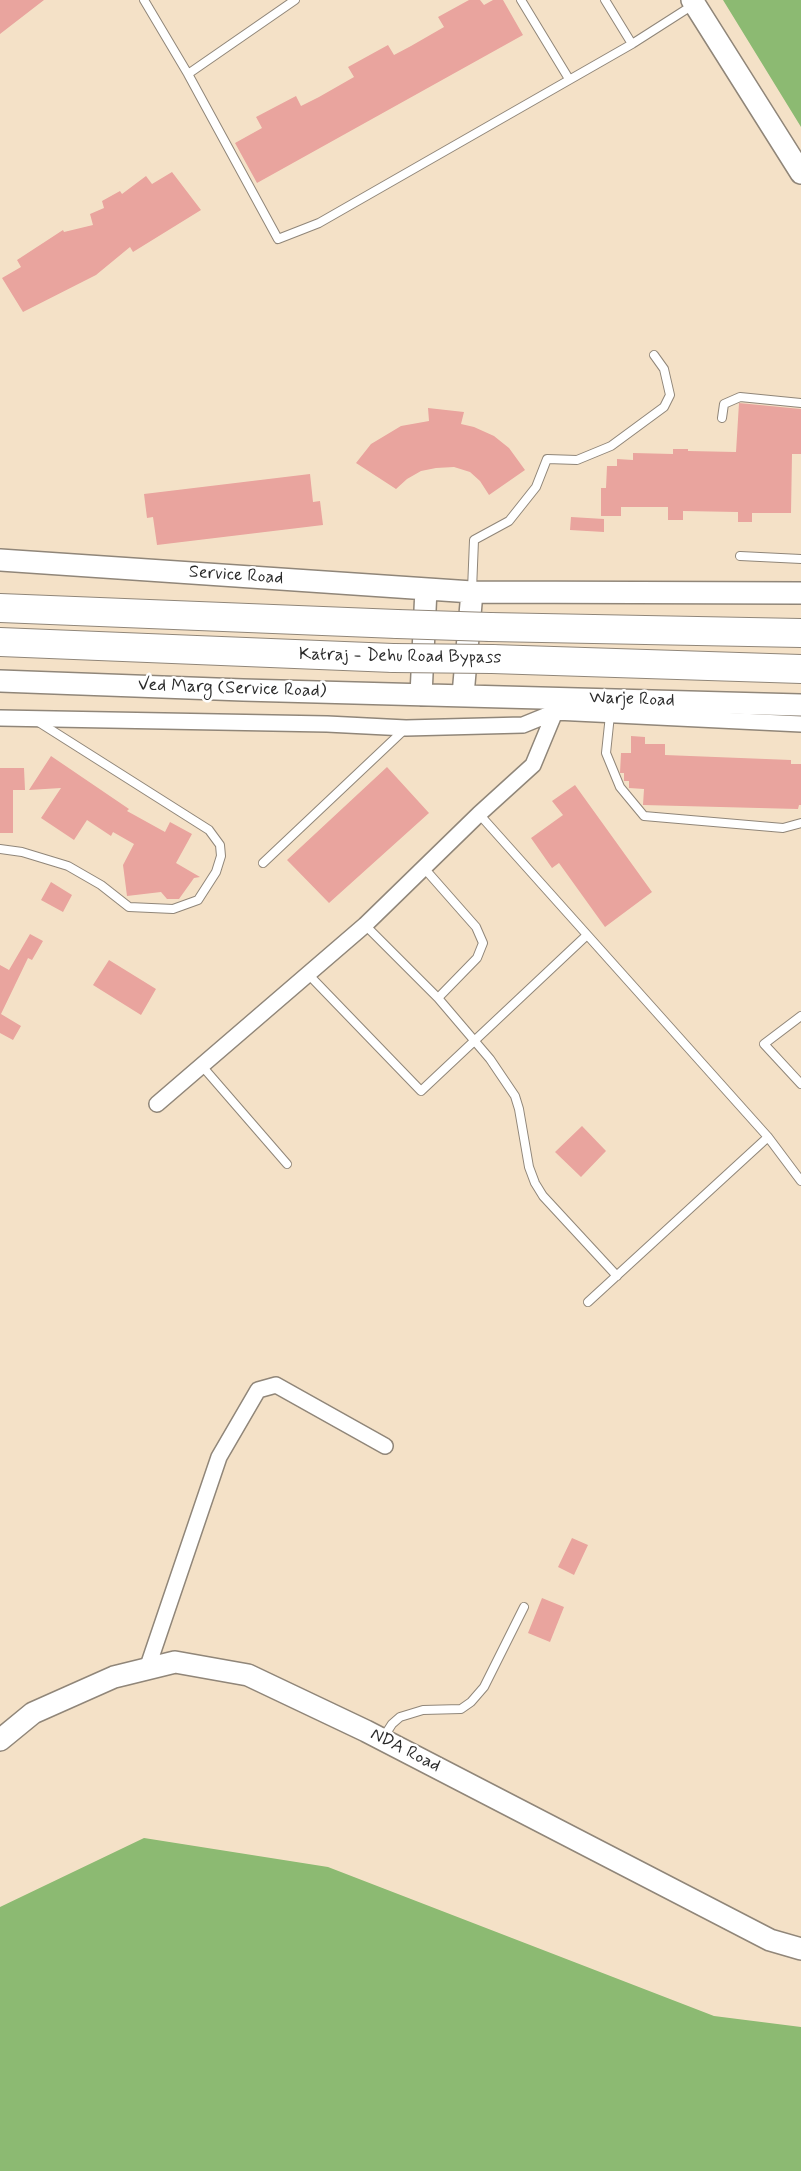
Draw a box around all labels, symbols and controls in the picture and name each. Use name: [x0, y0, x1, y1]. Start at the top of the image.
street label: Service Road: [188, 562, 284, 590]
street label: Katraj - Dehu Road Bypass: [299, 644, 501, 670]
street label: Ved Marg (Service Road): [137, 675, 327, 703]
street label: Warje Road: [589, 688, 675, 712]
street label: NDA Road: [366, 1724, 444, 1778]

